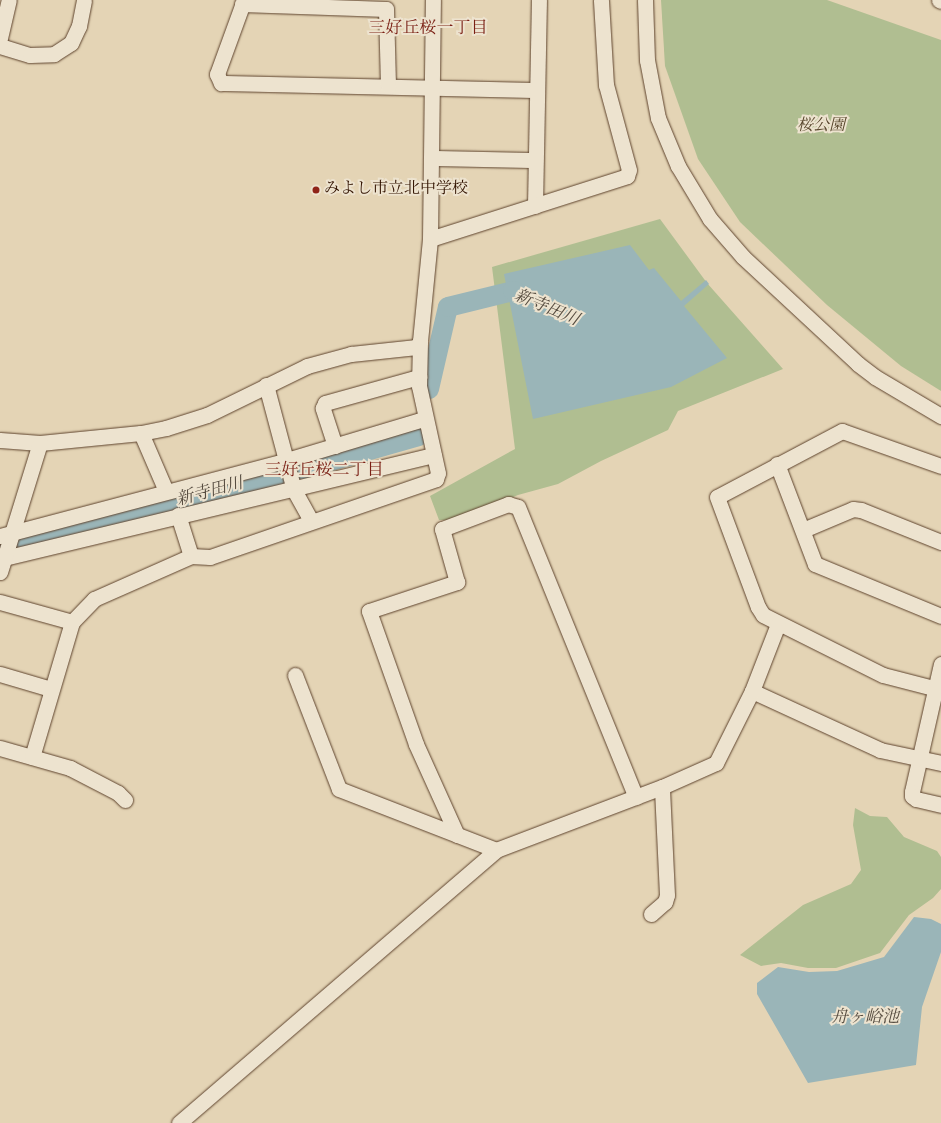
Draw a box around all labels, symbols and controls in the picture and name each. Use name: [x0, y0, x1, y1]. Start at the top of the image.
district label: 三好丘桜一丁目: [369, 20, 487, 40]
park label: 桜公園: [797, 117, 845, 137]
place label: みよし市立北中学校: [324, 180, 468, 200]
marker: みよし市立北中学校: [311, 185, 321, 195]
water label: 新寺田川: [511, 286, 581, 332]
district label: 三好丘桜二丁目: [265, 462, 383, 482]
water label: 新寺田川: [175, 474, 245, 512]
water label: 舟ヶ峪池: [831, 1009, 899, 1029]

